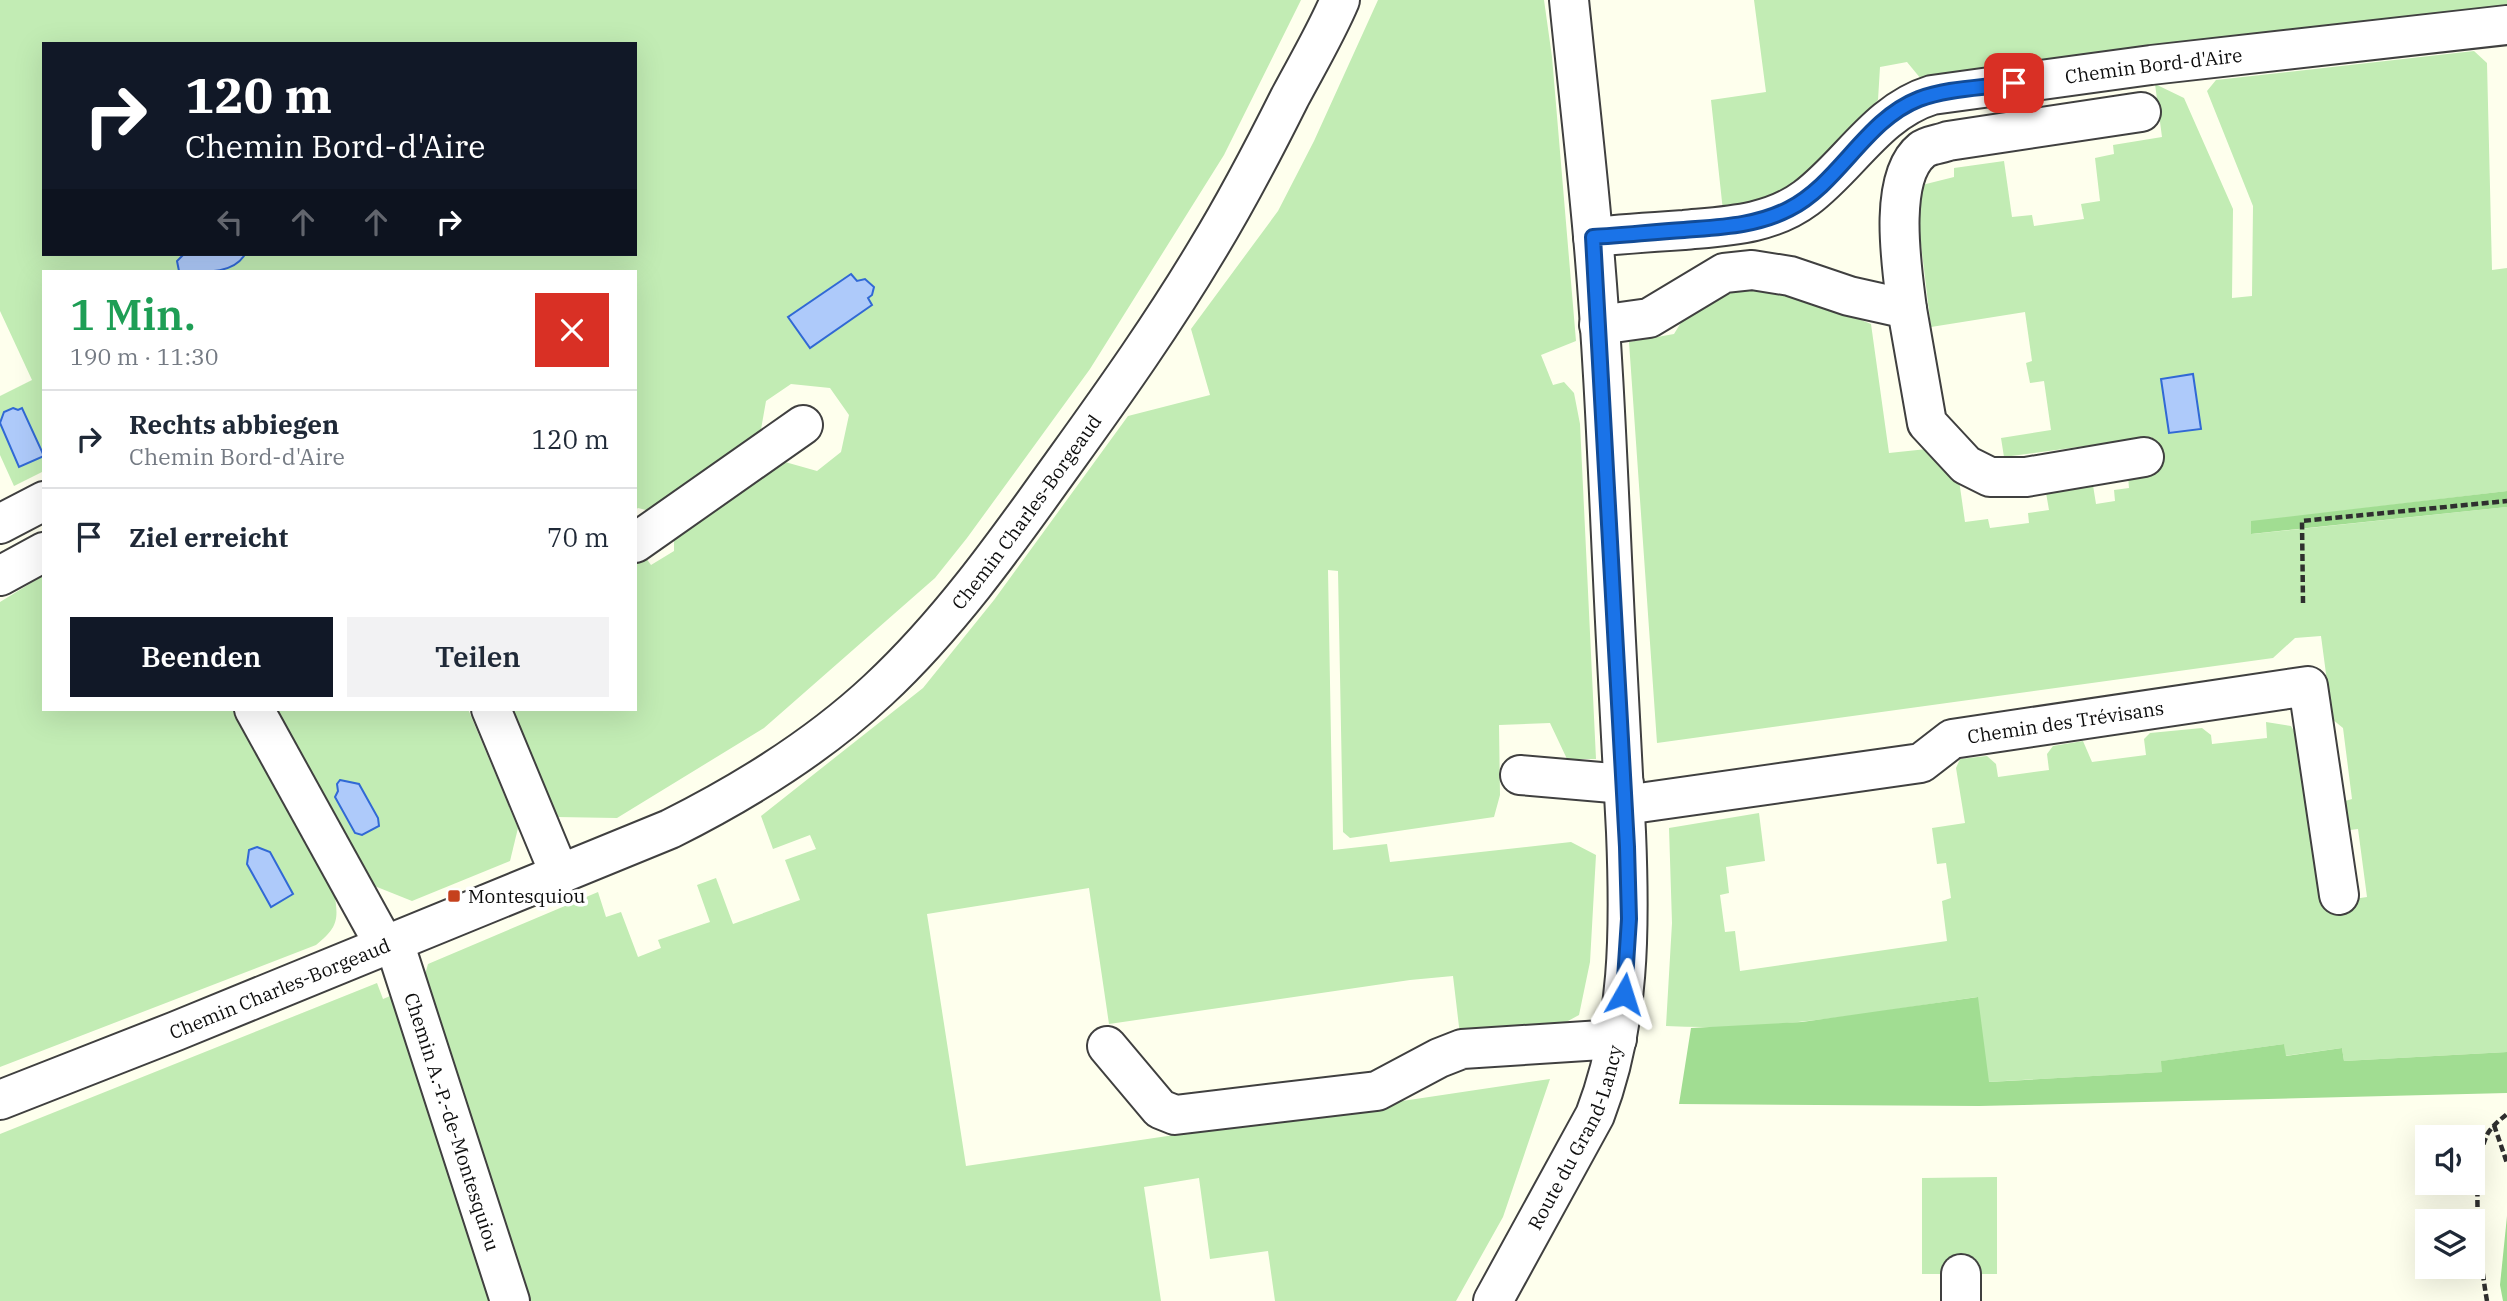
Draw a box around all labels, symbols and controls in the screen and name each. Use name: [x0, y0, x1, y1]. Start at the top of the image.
street label: Chemin Bord-d'Aire: [2063, 43, 2243, 89]
pin: [1984, 53, 2044, 113]
text: 120 m: [185, 63, 332, 126]
icon: arrive: [1995, 64, 2033, 102]
icon: right: [70, 70, 161, 161]
text: Chemin Bord-d'Aire: [185, 125, 485, 167]
icon: left: [211, 203, 249, 241]
icon: ahead: [284, 203, 322, 241]
icon: ahead: [357, 203, 395, 241]
icon: right: [430, 203, 468, 241]
text: 1 Min.: [70, 287, 196, 342]
button: close: [535, 293, 609, 367]
text: 190 m · 11:30: [70, 341, 219, 371]
text: Rechts abbiegen: [129, 407, 339, 441]
street label: Chemin Charles-Borgeaud: [946, 410, 1106, 614]
icon: right: [70, 420, 108, 458]
text: 120 m: [531, 422, 609, 456]
text: Chemin Bord-d'Aire: [129, 441, 345, 471]
icon: arrive: [70, 518, 108, 556]
text: Ziel erreicht: [129, 520, 288, 554]
text: 70 m: [547, 520, 609, 554]
button: Beenden: [70, 617, 333, 697]
button: Teilen: [347, 617, 609, 697]
street label: Chemin des Trévisans: [1966, 696, 2166, 749]
place label: Montesquiou: [468, 884, 585, 908]
marker: Montesquiou: [446, 888, 462, 904]
street label: Chemin Charles-Borgeaud: [166, 933, 394, 1044]
position arrow: [1587, 957, 1661, 1031]
street label: Chemin A.-P.-de-Montesquiou: [399, 990, 505, 1254]
street label: Route du Grand-Lancy: [1523, 1042, 1627, 1234]
map controls: [2415, 1125, 2485, 1279]
button: sound: [2415, 1125, 2485, 1195]
button: layers: [2415, 1209, 2485, 1279]

